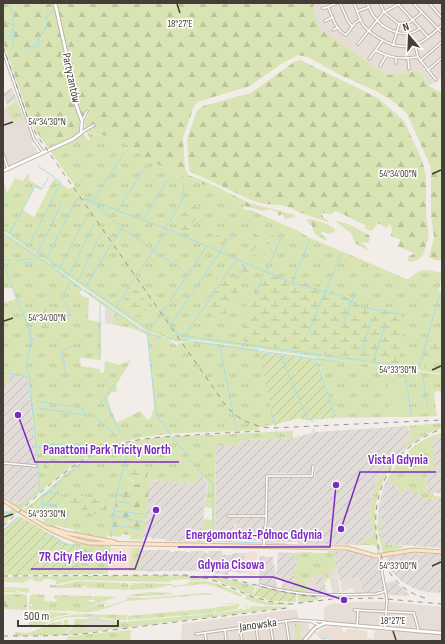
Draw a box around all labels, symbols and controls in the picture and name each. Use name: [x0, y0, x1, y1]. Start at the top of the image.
north arrow: [389, 16, 429, 56]
text: 18°27'E: [168, 18, 192, 30]
text: N: [401, 20, 411, 34]
street label: Partyzantów: [58, 52, 84, 105]
text: 54°34'30"N: [28, 116, 66, 128]
text: 54°34'00"N: [379, 168, 417, 180]
text: 54°34'00"N: [28, 312, 66, 324]
text: 54°33'30"N: [379, 364, 417, 376]
callout: Panattoni Park Tricity North: [35, 437, 179, 462]
text: Panattoni Park Tricity North: [43, 442, 171, 458]
callout: Vistal Gdynia: [360, 447, 436, 472]
text: Vistal Gdynia: [368, 452, 428, 468]
text: 54°33'30"N: [28, 508, 66, 520]
callout: Energomontaż-Północ Gdynia: [178, 522, 330, 547]
text: Energomontaż-Północ Gdynia: [186, 527, 322, 543]
callout: 7R City Flex Gdynia: [31, 544, 135, 569]
text: 7R City Flex Gdynia: [39, 549, 127, 565]
callout: Gdynia Cisowa: [190, 552, 273, 577]
text: Gdynia Cisowa: [198, 557, 264, 573]
text: 54°33'00"N: [379, 560, 417, 572]
scale bar: [18, 602, 118, 628]
text: 500 m: [24, 609, 49, 624]
street label: Janowska: [237, 615, 278, 635]
text: 18°27'E: [381, 615, 405, 627]

